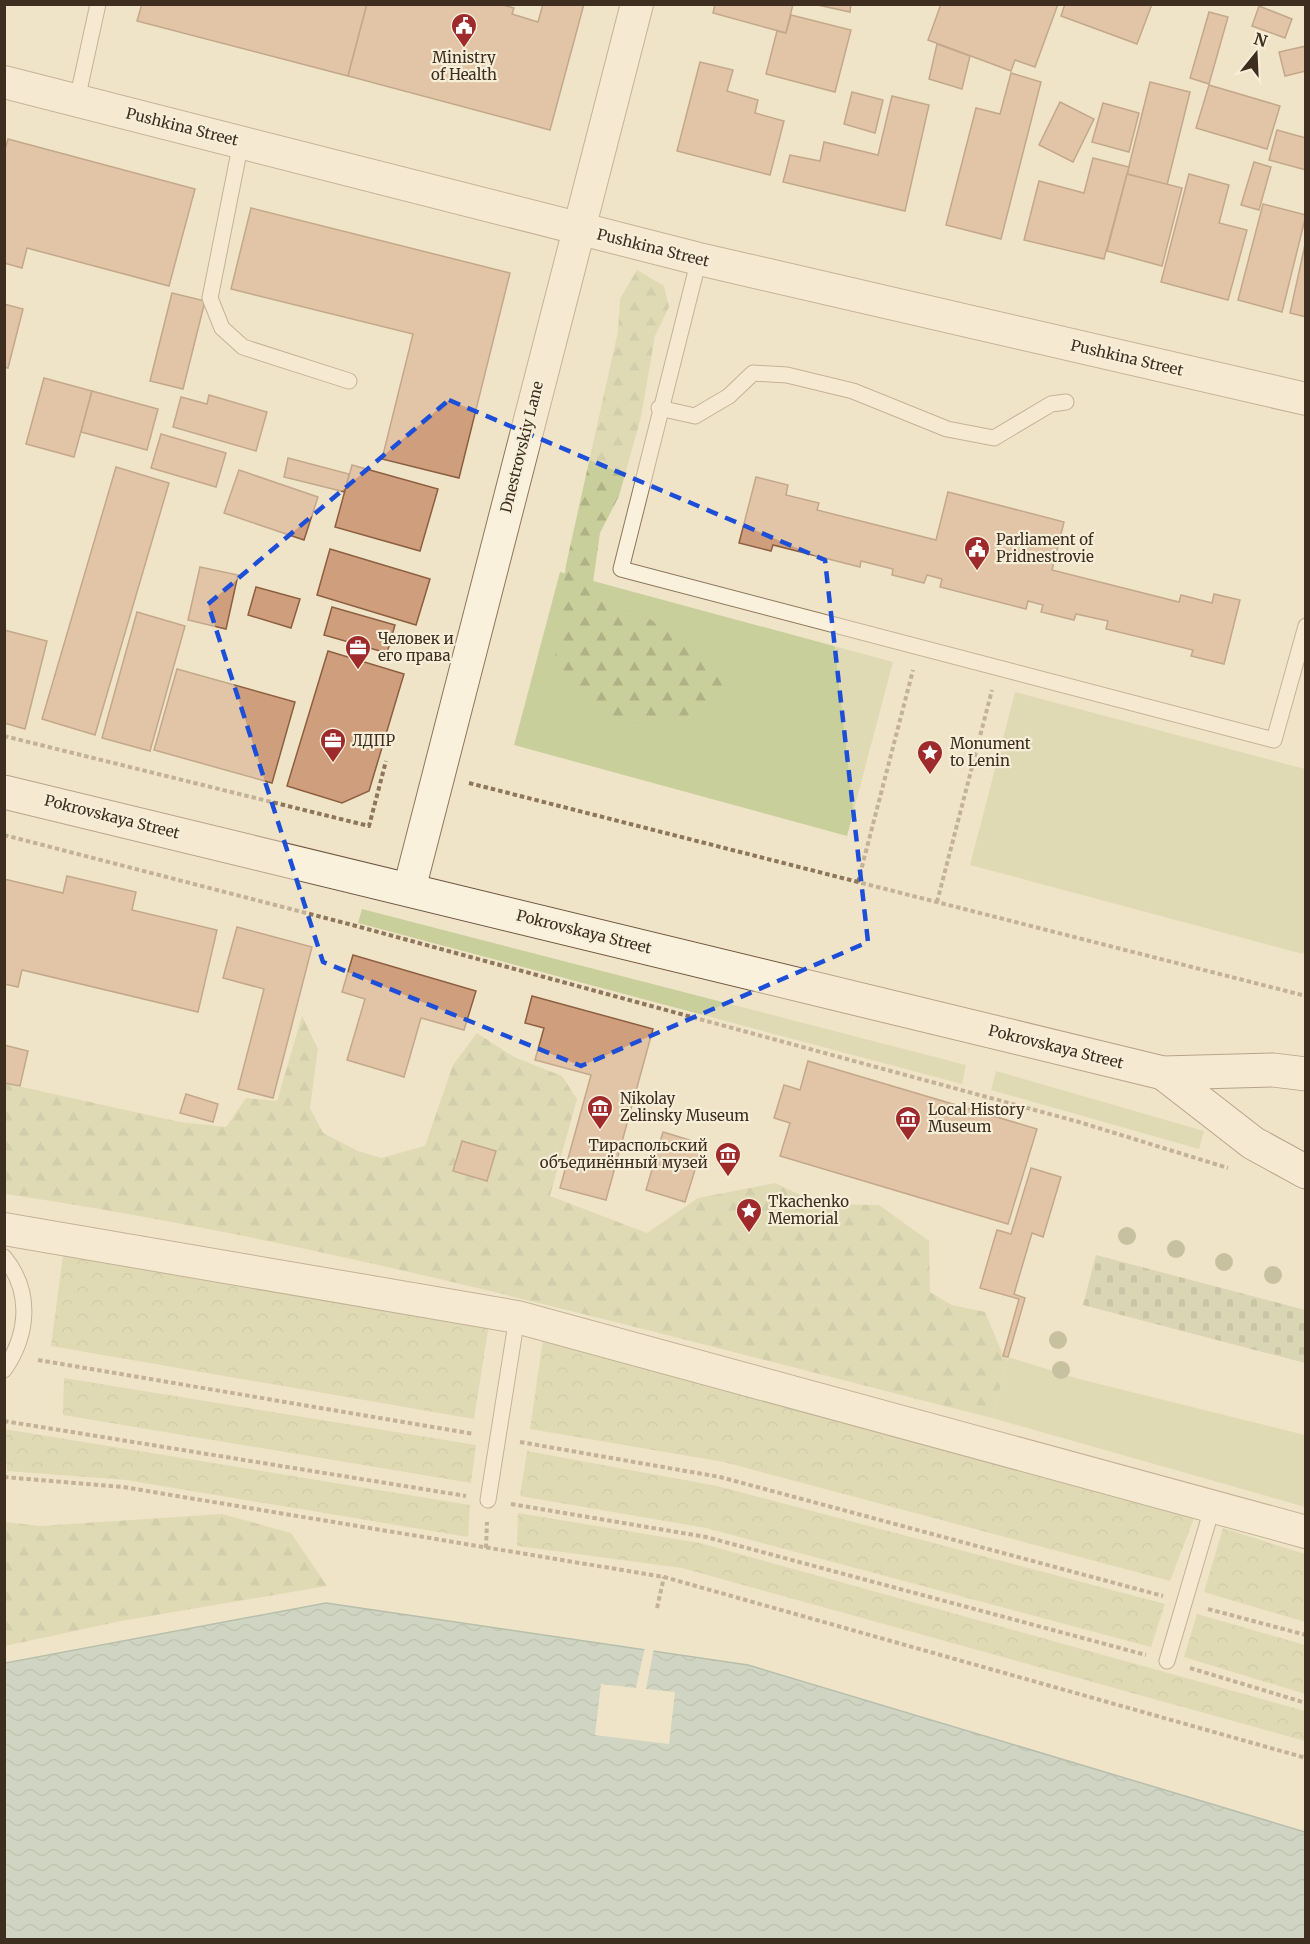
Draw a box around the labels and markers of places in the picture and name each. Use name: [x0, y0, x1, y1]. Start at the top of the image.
public building icon: Ministry of Health: [449, 11, 479, 49]
place label: Ministry of Health: [431, 48, 497, 84]
place label: Parliament of Pridnestrovie: [996, 530, 1095, 566]
public building icon: Parliament of Pridnestrovie: [962, 534, 992, 572]
place label: Человек и его права: [378, 629, 454, 665]
office icon: Человек и его права: [343, 633, 373, 671]
office icon: ЛДПР: [318, 726, 348, 764]
place label: ЛДПР: [352, 731, 395, 750]
place label: Monument to Lenin: [950, 734, 1031, 770]
place icon: Monument to Lenin: [915, 738, 945, 776]
place label: Nikolay Zelinsky Museum: [620, 1089, 749, 1125]
museum icon: Nikolay Zelinsky Museum: [585, 1093, 615, 1131]
place label: Local History Museum: [928, 1100, 1025, 1136]
museum icon: Local History Museum: [893, 1104, 923, 1142]
place label: Тираспольский объединённый музей: [540, 1136, 708, 1172]
museum icon: Тираспольский объединённый музей: [713, 1140, 743, 1178]
place label: Tkachenko Memorial: [768, 1192, 849, 1228]
place icon: Tkachenko Memorial: [734, 1196, 764, 1234]

